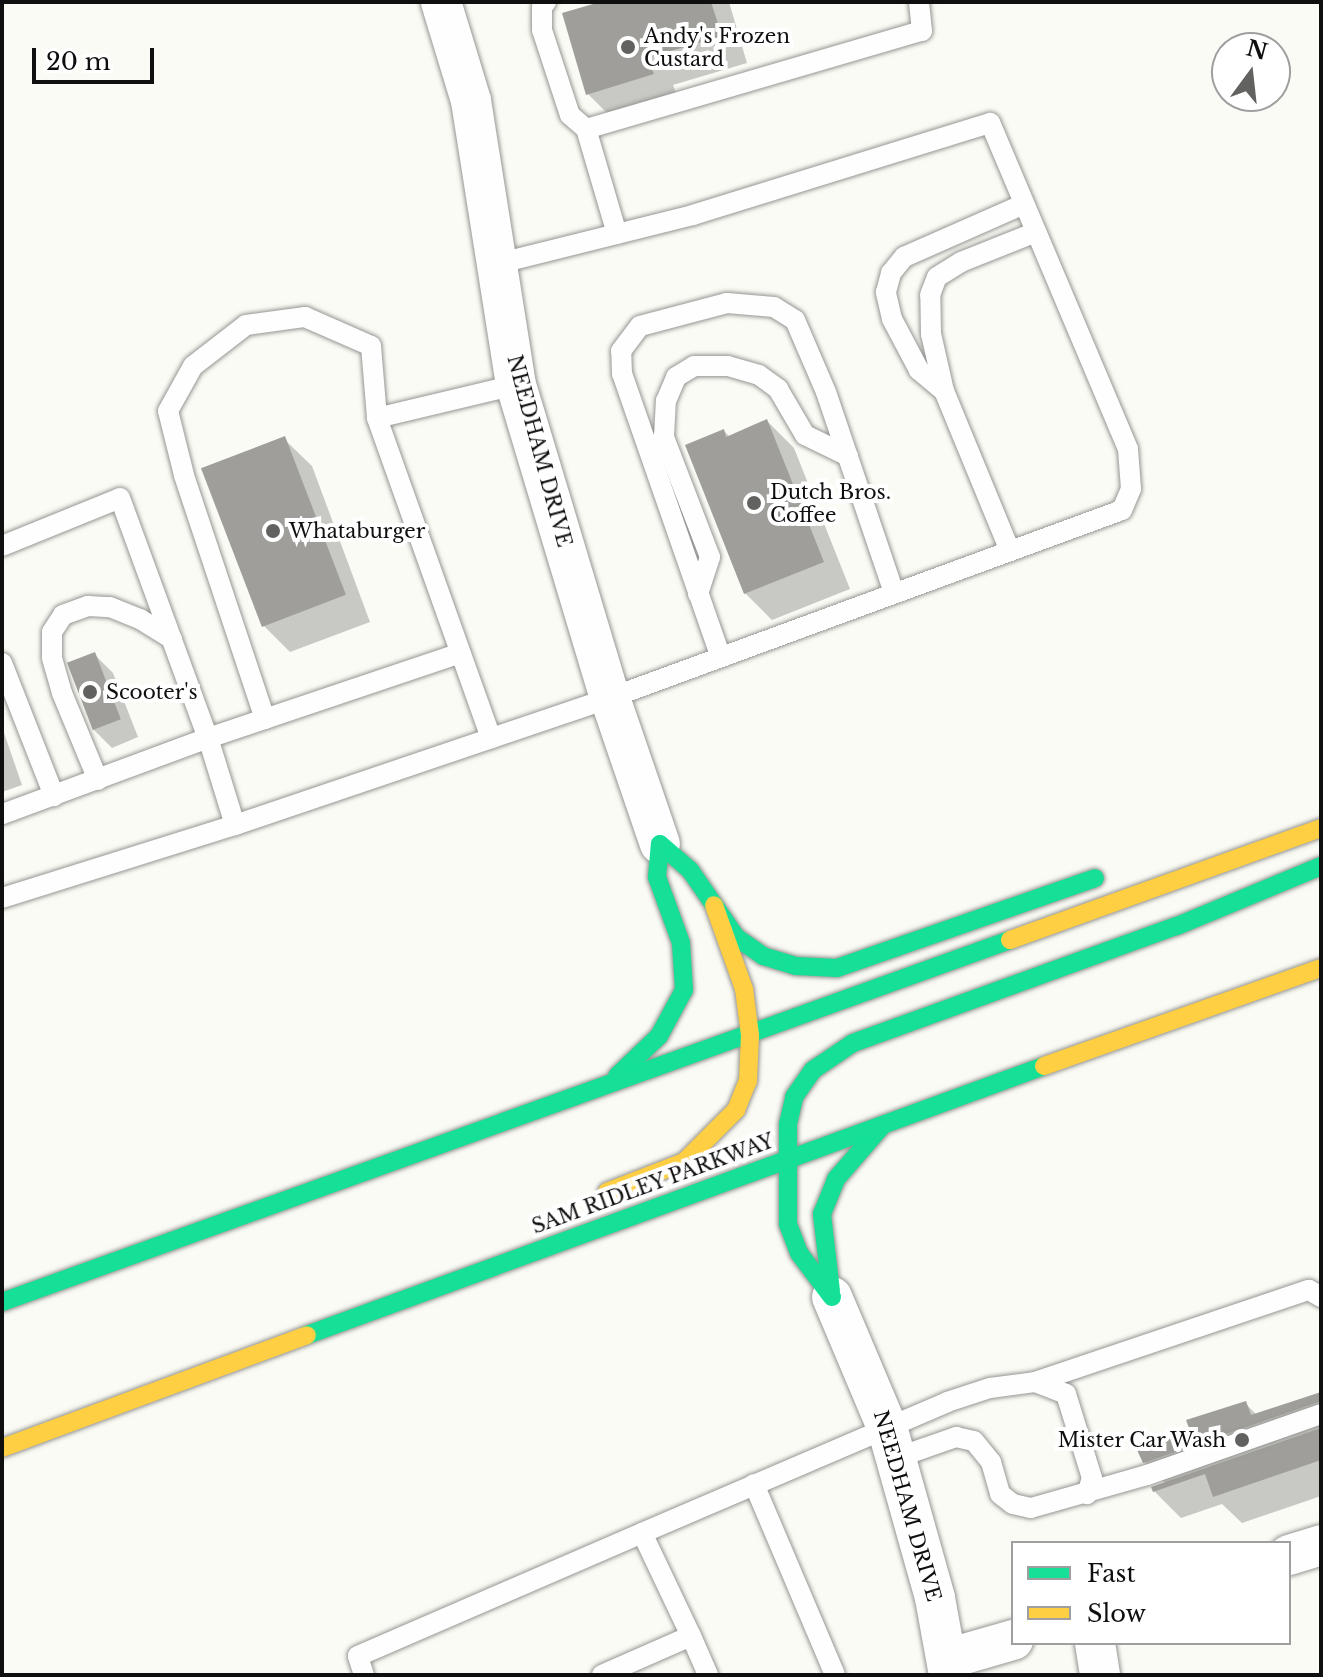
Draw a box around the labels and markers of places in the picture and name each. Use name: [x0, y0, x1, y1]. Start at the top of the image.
place label: Andy's Frozen Custard: [644, 24, 790, 71]
marker: Andy's Frozen Custard: [619, 38, 637, 56]
place label: Dutch Bros. Coffee: [770, 480, 891, 527]
marker: Dutch Bros. Coffee: [745, 494, 763, 512]
place label: Whataburger: [289, 519, 425, 543]
marker: Whataburger: [264, 522, 282, 540]
place label: Scooter's: [106, 680, 197, 704]
marker: Scooter's: [81, 683, 99, 701]
place label: Mister Car Wash: [1056, 1428, 1226, 1452]
marker: Mister Car Wash: [1233, 1431, 1251, 1449]

